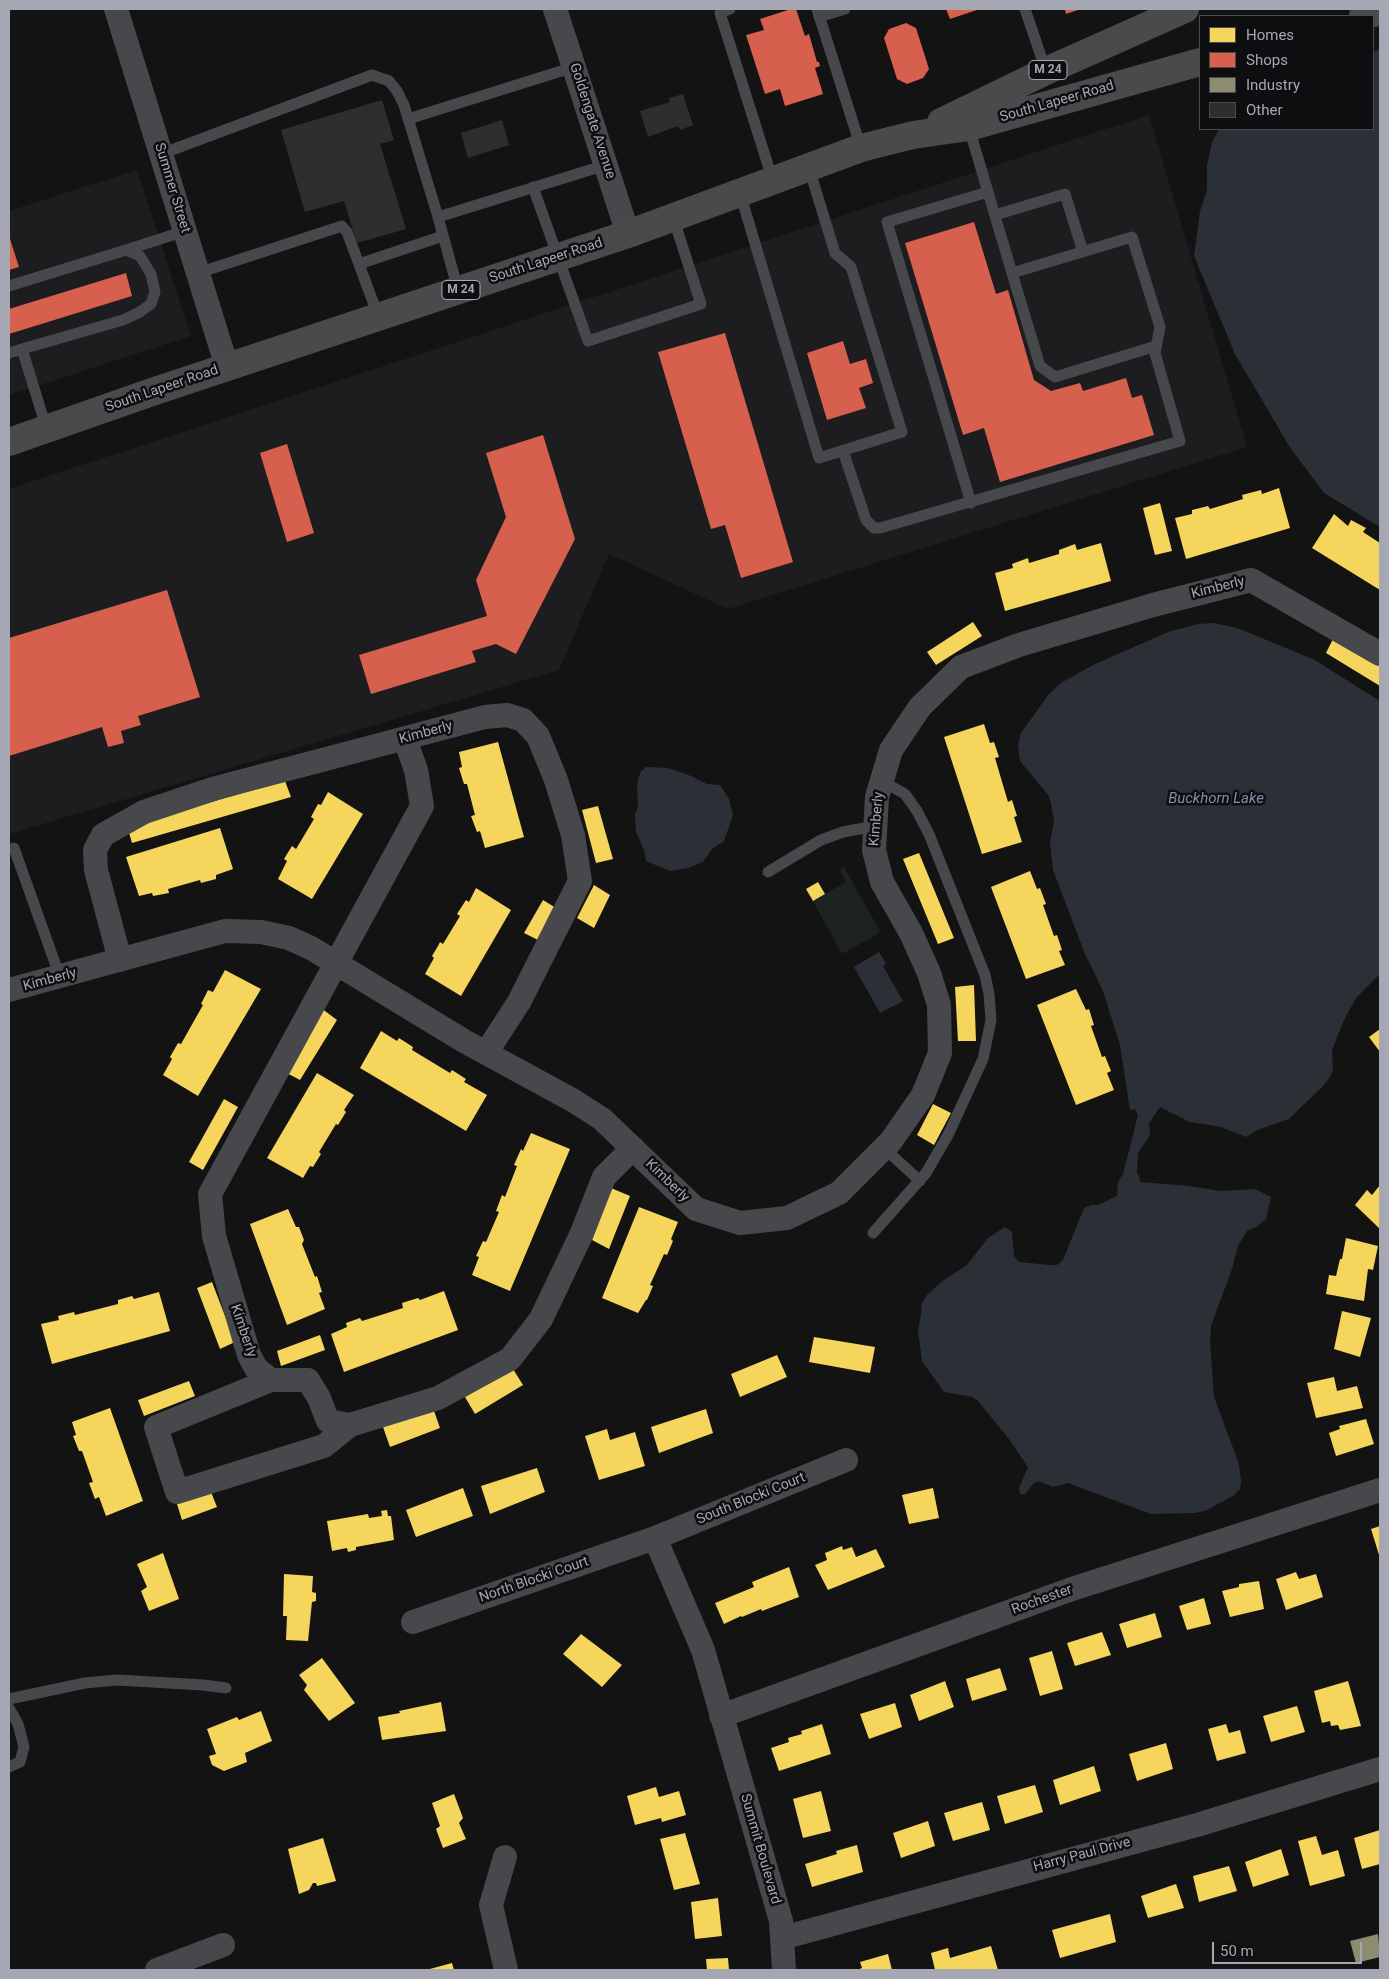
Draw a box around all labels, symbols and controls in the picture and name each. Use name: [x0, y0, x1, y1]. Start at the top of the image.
legend: [1199, 15, 1374, 130]
text: Homes: [1246, 26, 1294, 44]
text: Shops: [1246, 51, 1288, 69]
road number: M 24: [1029, 60, 1067, 80]
street label: Goldengate Avenue: [565, 61, 619, 181]
text: Industry: [1246, 76, 1300, 94]
street label: South Lapeer Road: [998, 78, 1116, 126]
text: Other: [1246, 101, 1283, 119]
street label: Summer Street: [150, 141, 194, 235]
street label: South Lapeer Road: [487, 235, 605, 287]
road number: M 24: [442, 280, 480, 300]
street label: South Lapeer Road: [103, 362, 221, 416]
street label: Kimberly: [1190, 573, 1246, 603]
street label: Kimberly: [397, 718, 455, 748]
water label: Buckhorn Lake: [1168, 790, 1264, 808]
street label: Kimberly: [866, 791, 888, 847]
street label: Kimberly: [21, 965, 79, 995]
street label: Kimberly: [642, 1156, 692, 1206]
street label: Kimberly: [226, 1302, 260, 1360]
street label: South Blocki Court: [694, 1470, 808, 1528]
street label: North Blocki Court: [477, 1553, 591, 1607]
street label: Rochester: [1010, 1581, 1074, 1619]
street label: Summit Boulevard: [736, 1792, 784, 1906]
street label: Harry Paul Drive: [1032, 1834, 1132, 1876]
scale bar: [1214, 1932, 1364, 1964]
text: 50 m: [1220, 1942, 1254, 1960]

